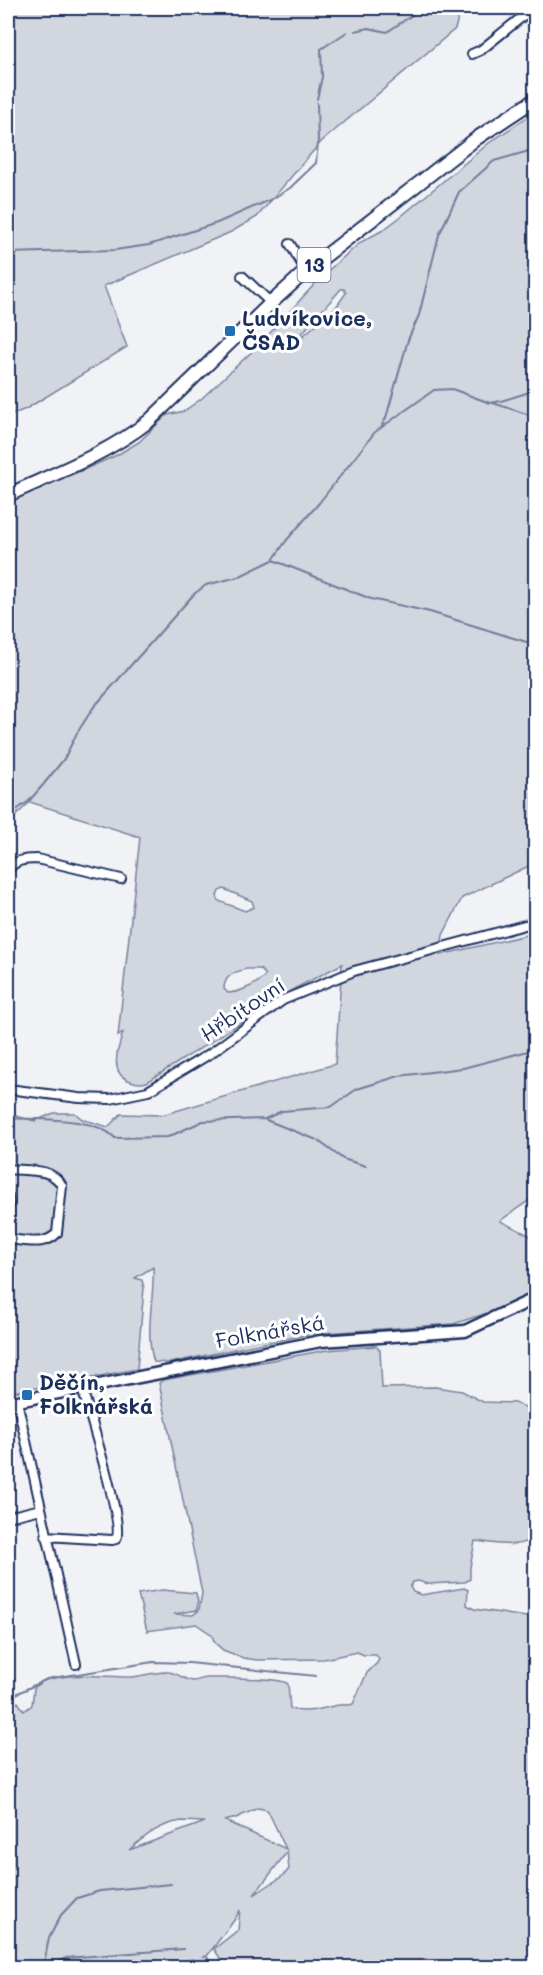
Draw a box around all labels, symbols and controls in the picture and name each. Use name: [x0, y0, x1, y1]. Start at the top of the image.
road number: 13: [298, 248, 330, 282]
place label: Ludvíkovice, ČSAD: [242, 304, 372, 355]
marker: Ludvíkovice, ČSAD: [223, 324, 237, 338]
street label: Hřbitovní: [195, 971, 290, 1047]
street label: Folknářská: [213, 1308, 326, 1353]
place label: Děčín, Folknářská: [39, 1368, 153, 1419]
marker: Děčín, Folknářská: [20, 1388, 34, 1402]

